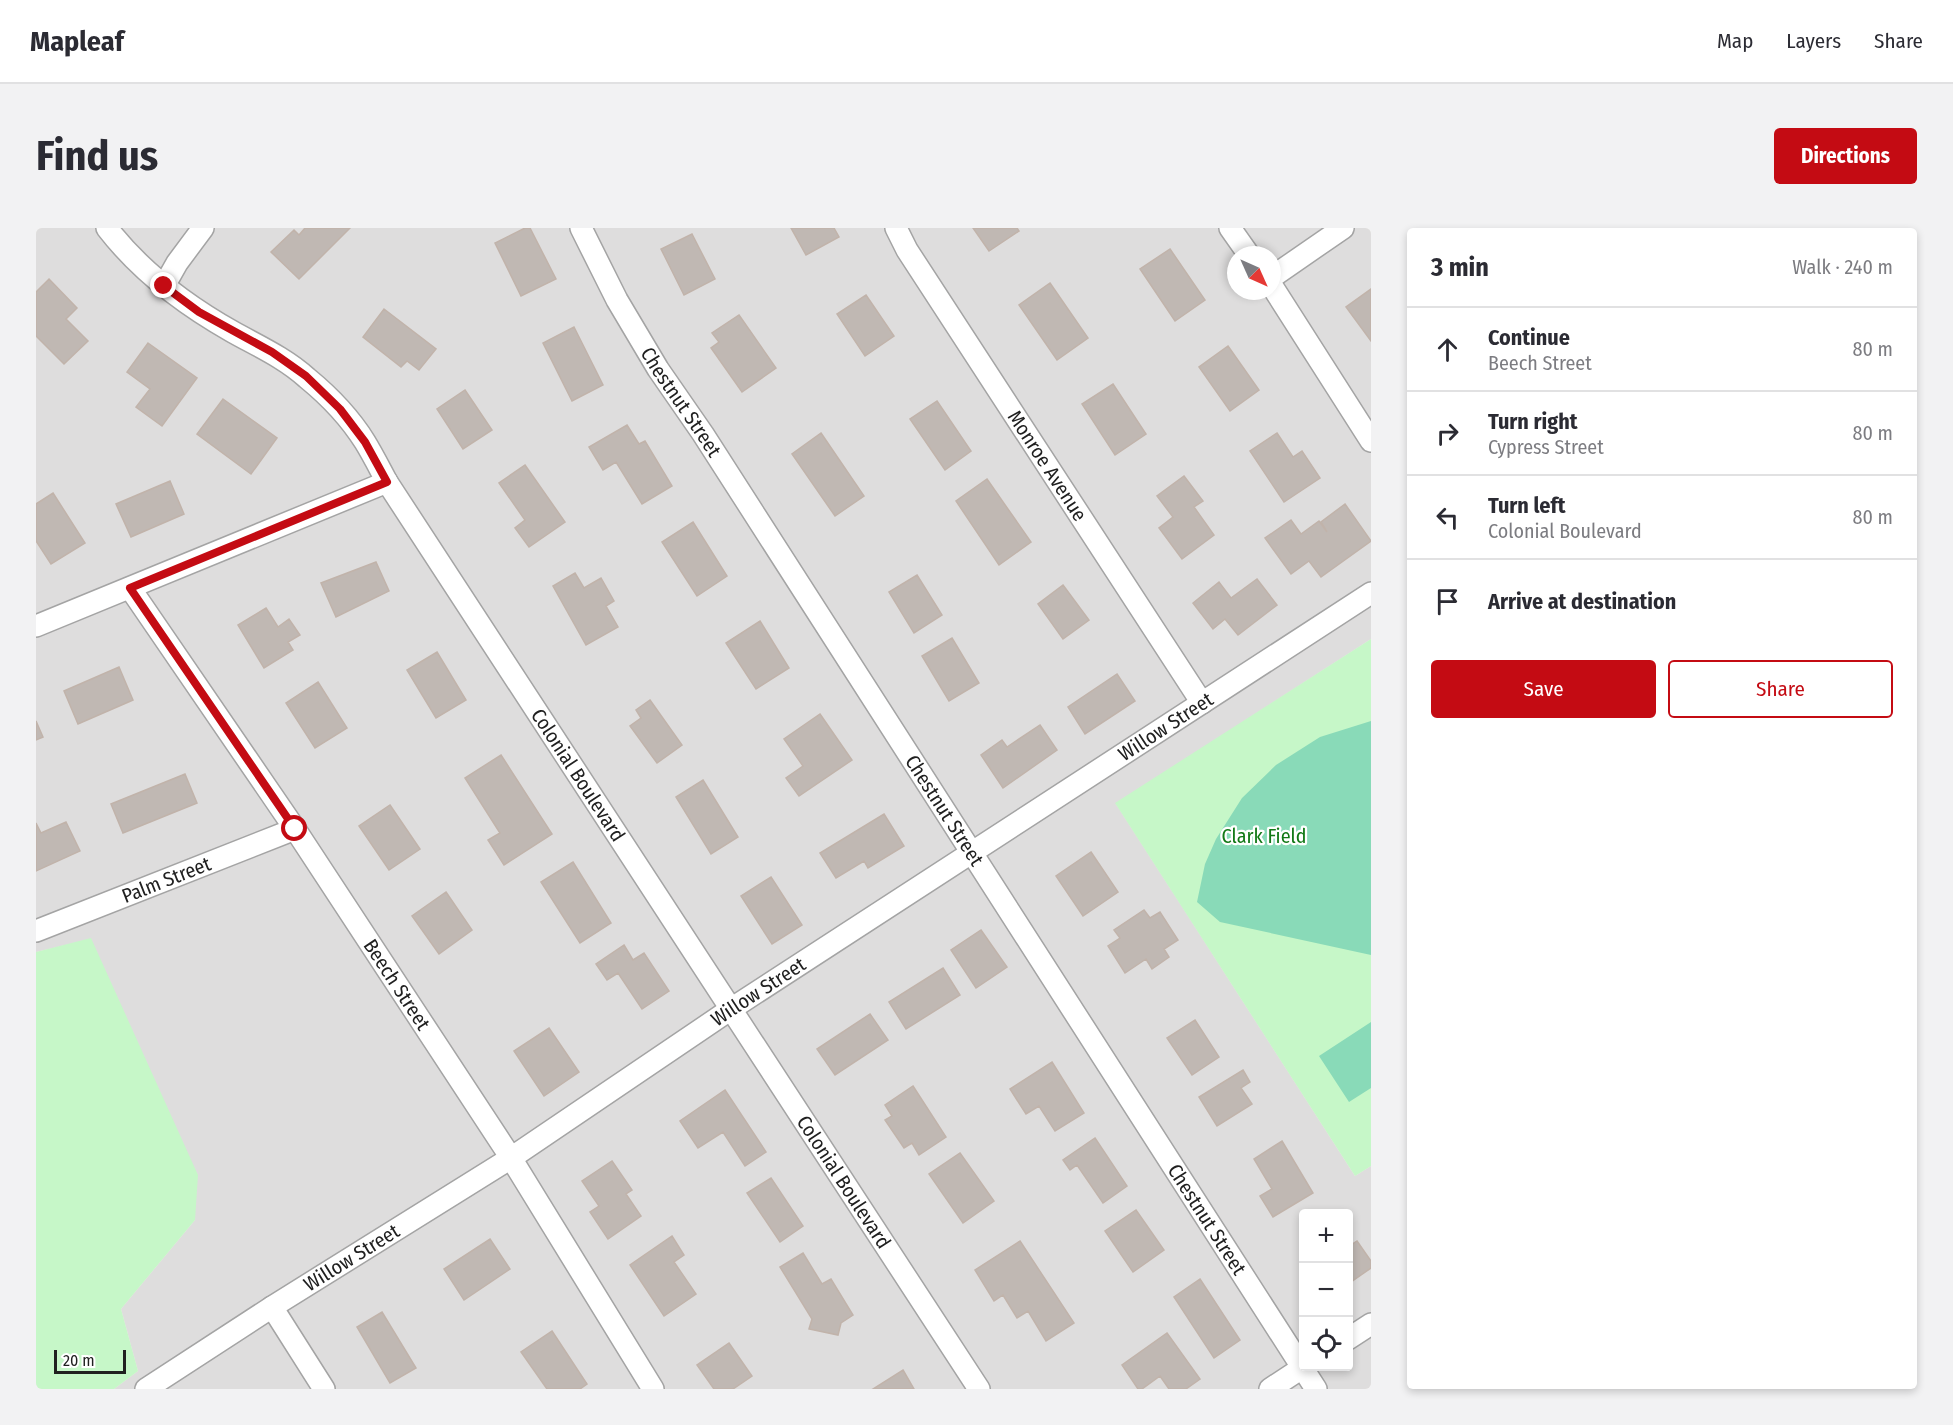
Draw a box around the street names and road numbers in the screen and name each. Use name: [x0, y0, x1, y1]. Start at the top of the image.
street label: Chestnut Street: [636, 343, 727, 462]
street label: Monroe Avenue: [1003, 406, 1092, 525]
street label: Willow Street: [1114, 687, 1218, 766]
street label: Colonial Boulevard: [526, 704, 630, 846]
street label: Chestnut Street: [900, 750, 989, 871]
street label: Palm Street: [118, 851, 215, 908]
street label: Beech Street: [359, 934, 436, 1035]
street label: Willow Street: [706, 952, 810, 1031]
street label: Colonial Boulevard: [792, 1111, 896, 1253]
street label: Chestnut Street: [1163, 1159, 1252, 1280]
street label: Willow Street: [299, 1218, 404, 1296]

